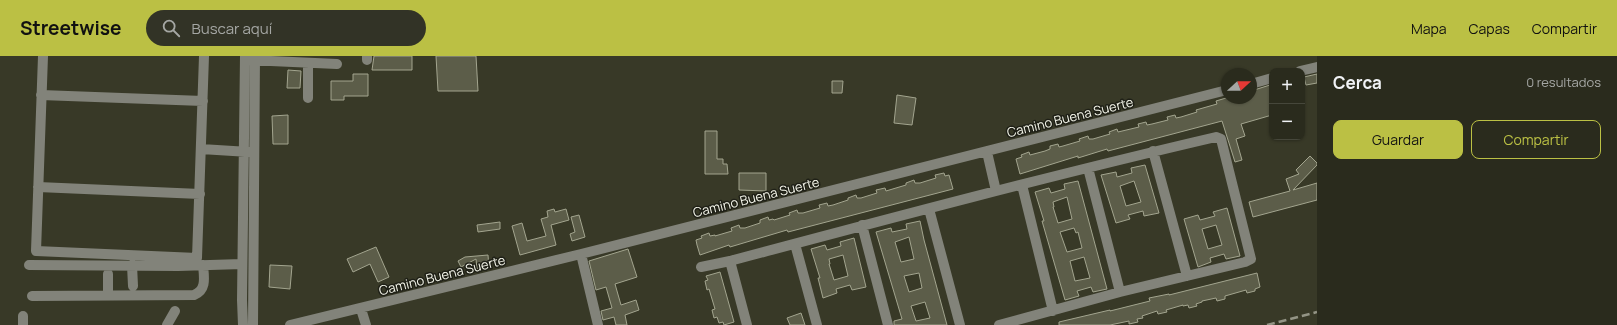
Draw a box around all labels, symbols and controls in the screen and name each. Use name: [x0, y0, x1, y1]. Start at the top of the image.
search box: [146, 10, 426, 46]
text: Streetwise: [20, 15, 122, 41]
icon: search: [160, 17, 182, 39]
text: Buscar aquí: [192, 18, 272, 39]
text: Mapa: [1411, 19, 1447, 38]
text: Capas: [1469, 19, 1510, 38]
text: Compartir: [1532, 19, 1597, 38]
north arrow: [1221, 68, 1257, 104]
map controls: [1269, 68, 1305, 140]
button: +: [1269, 68, 1305, 104]
text: Cerca: [1333, 71, 1382, 94]
text: 0 resultados: [1526, 73, 1601, 91]
street label: Camino Buena Suerte: [1005, 92, 1136, 141]
button: −: [1269, 104, 1305, 140]
button: Guardar: [1333, 120, 1463, 159]
button: Compartir: [1471, 120, 1601, 159]
street label: Camino Buena Suerte: [691, 172, 822, 221]
street label: Camino Buena Suerte: [377, 250, 508, 299]

